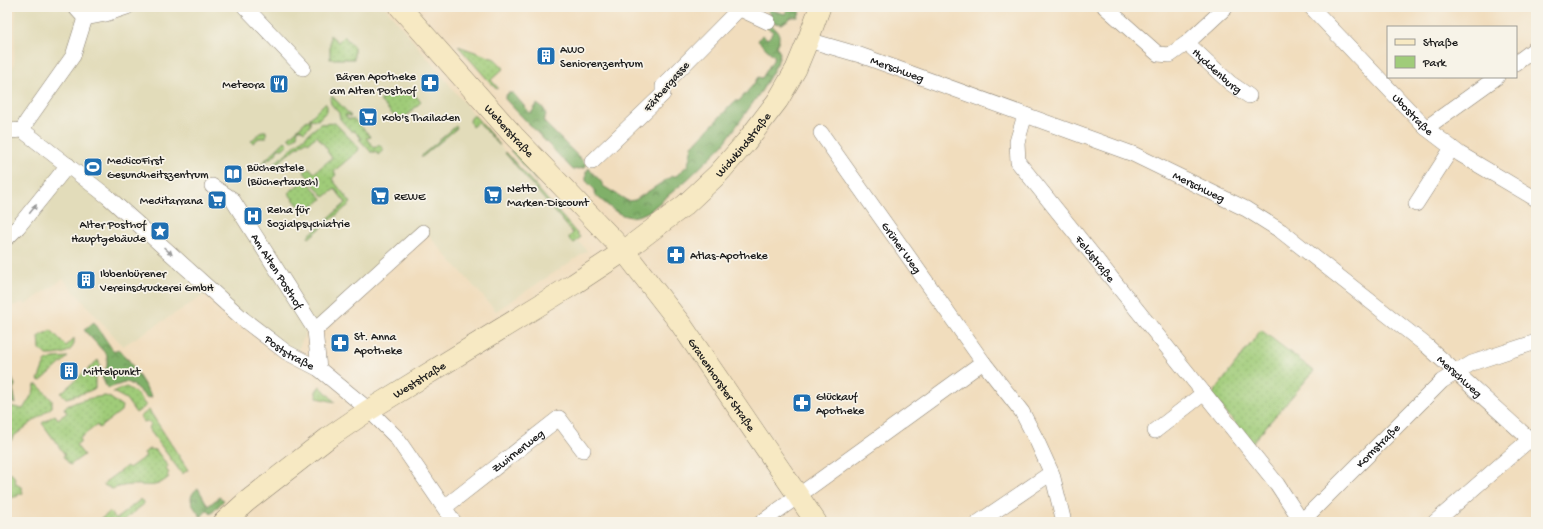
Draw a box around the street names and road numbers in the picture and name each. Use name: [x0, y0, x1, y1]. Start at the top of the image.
street label: Hyddenburg: [1188, 46, 1244, 98]
street label: Merschweg: [868, 54, 926, 87]
street label: Färbergasse: [641, 59, 694, 116]
street label: Ubostraße: [1388, 92, 1436, 140]
street label: Weberstraße: [480, 102, 536, 162]
street label: Widukindstraße: [713, 110, 775, 181]
street label: Merschweg: [1170, 169, 1227, 207]
street label: Grüner Weg: [877, 220, 923, 277]
street label: Am Alten Posthof: [247, 232, 306, 313]
street label: Feldstraße: [1070, 233, 1117, 286]
street label: Poststraße: [260, 332, 317, 375]
street label: Gravenhorster Straße: [684, 336, 758, 436]
street label: Merschweg: [1433, 353, 1484, 402]
street label: Weststraße: [391, 359, 450, 403]
street label: Kornstraße: [1354, 421, 1405, 472]
street label: Zwirnerweg: [490, 427, 548, 477]

